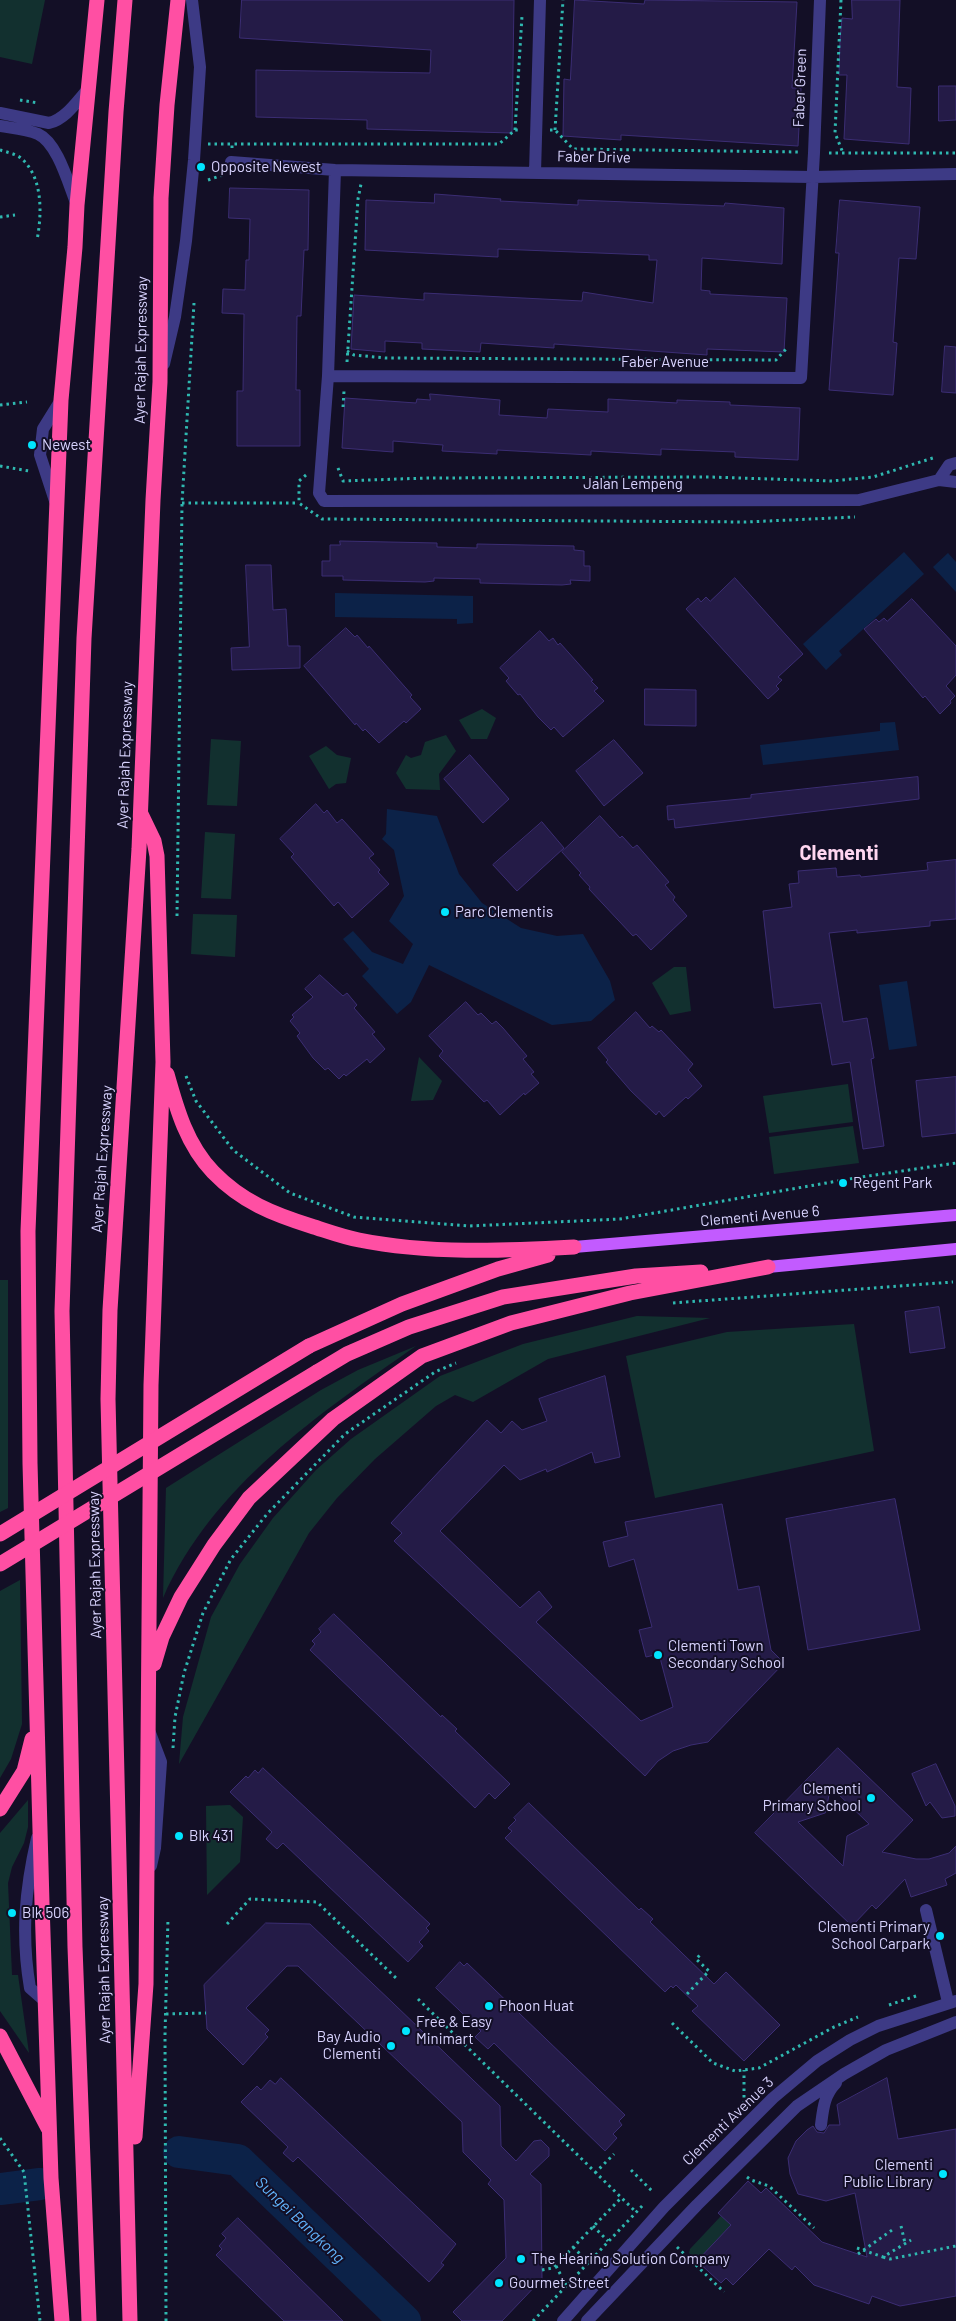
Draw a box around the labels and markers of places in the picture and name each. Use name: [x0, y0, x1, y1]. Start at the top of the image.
place label: Opposite Newest: [211, 158, 321, 176]
marker: Opposite Newest: [195, 161, 207, 173]
place label: Newest: [42, 436, 91, 454]
marker: Newest: [26, 439, 38, 451]
place label: Parc Clementis: [455, 903, 553, 921]
marker: Parc Clementis: [439, 906, 451, 918]
place label: Regent Park: [853, 1174, 932, 1192]
marker: Regent Park: [837, 1177, 849, 1189]
place label: Clementi Town Secondary School: [668, 1637, 785, 1672]
marker: Clementi Town Secondary School: [652, 1649, 664, 1661]
place label: Clementi Primary School: [763, 1780, 861, 1815]
marker: Clementi Primary School: [865, 1792, 877, 1804]
place label: Blk 431: [189, 1827, 234, 1845]
marker: Blk 431: [173, 1830, 185, 1842]
place label: Blk 506: [22, 1904, 69, 1922]
marker: Blk 506: [6, 1907, 18, 1919]
place label: Clementi Primary School Carpark: [818, 1918, 930, 1953]
marker: Clementi Primary School Carpark: [934, 1930, 946, 1942]
place label: Phoon Huat: [499, 1997, 574, 2015]
marker: Phoon Huat: [483, 2000, 495, 2012]
place label: Free & Easy Minimart: [416, 2013, 492, 2048]
marker: Free & Easy Minimart: [400, 2025, 412, 2037]
place label: Bay Audio Clementi: [317, 2028, 381, 2063]
marker: Bay Audio Clementi: [385, 2040, 397, 2052]
place label: Clementi Public Library: [843, 2156, 933, 2191]
marker: Clementi Public Library: [937, 2168, 949, 2180]
place label: The Hearing Solution Company: [531, 2250, 730, 2268]
marker: The Hearing Solution Company: [515, 2253, 527, 2265]
place label: Gourmet Street: [509, 2274, 609, 2292]
marker: Gourmet Street: [493, 2277, 505, 2289]

